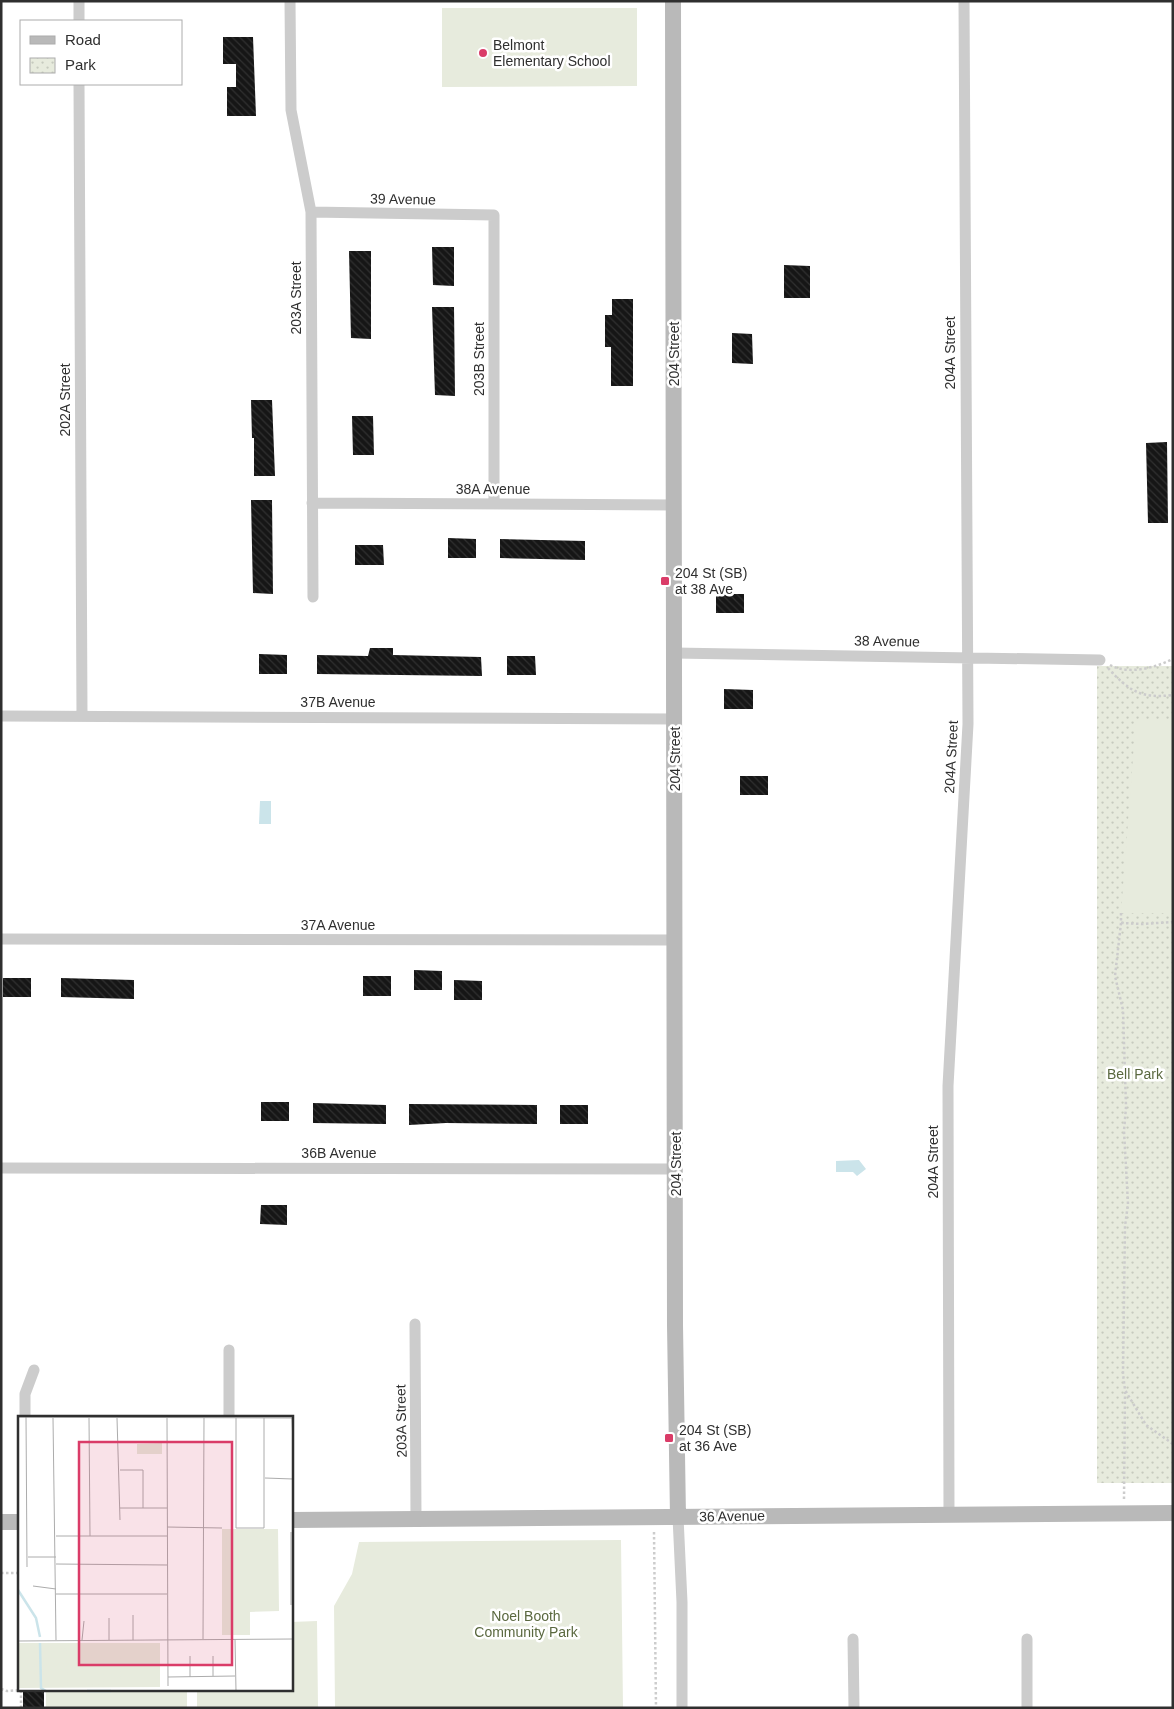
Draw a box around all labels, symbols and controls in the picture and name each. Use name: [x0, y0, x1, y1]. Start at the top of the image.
legend: [20, 20, 182, 85]
text: Road: [65, 31, 101, 48]
place label: Belmont Elementary School: [493, 37, 611, 69]
marker: Belmont Elementary School: [477, 47, 489, 59]
text: Park: [65, 56, 96, 73]
street label: 39 Avenue: [370, 190, 436, 208]
street label: 203A Street: [288, 261, 304, 335]
street label: 204A Street: [942, 316, 958, 390]
street label: 203B Street: [471, 322, 487, 396]
street label: 204 Street: [666, 322, 682, 386]
street label: 202A Street: [57, 363, 73, 437]
street label: 38A Avenue: [456, 481, 530, 497]
place label: 204 St (SB) at 38 Ave: [675, 565, 747, 597]
marker: 204 St (SB) at 38 Ave: [659, 575, 671, 587]
street label: 38 Avenue: [854, 632, 920, 650]
street label: 37B Avenue: [300, 694, 376, 710]
street label: 204A Street: [941, 720, 961, 794]
street label: 204 Street: [667, 727, 683, 791]
street label: 37A Avenue: [301, 917, 375, 933]
park label: Bell Park: [1107, 1066, 1164, 1082]
street label: 204A Street: [925, 1125, 941, 1199]
street label: 204 Street: [668, 1132, 684, 1196]
street label: 36B Avenue: [301, 1145, 377, 1161]
street label: 203A Street: [392, 1384, 410, 1458]
inset map: [18, 1416, 292, 1692]
place label: 204 St (SB) at 36 Ave: [679, 1422, 751, 1454]
marker: 204 St (SB) at 36 Ave: [663, 1432, 675, 1444]
street label: 36 Avenue: [699, 1507, 765, 1525]
park label: Noel Booth Community Park: [474, 1608, 579, 1640]

